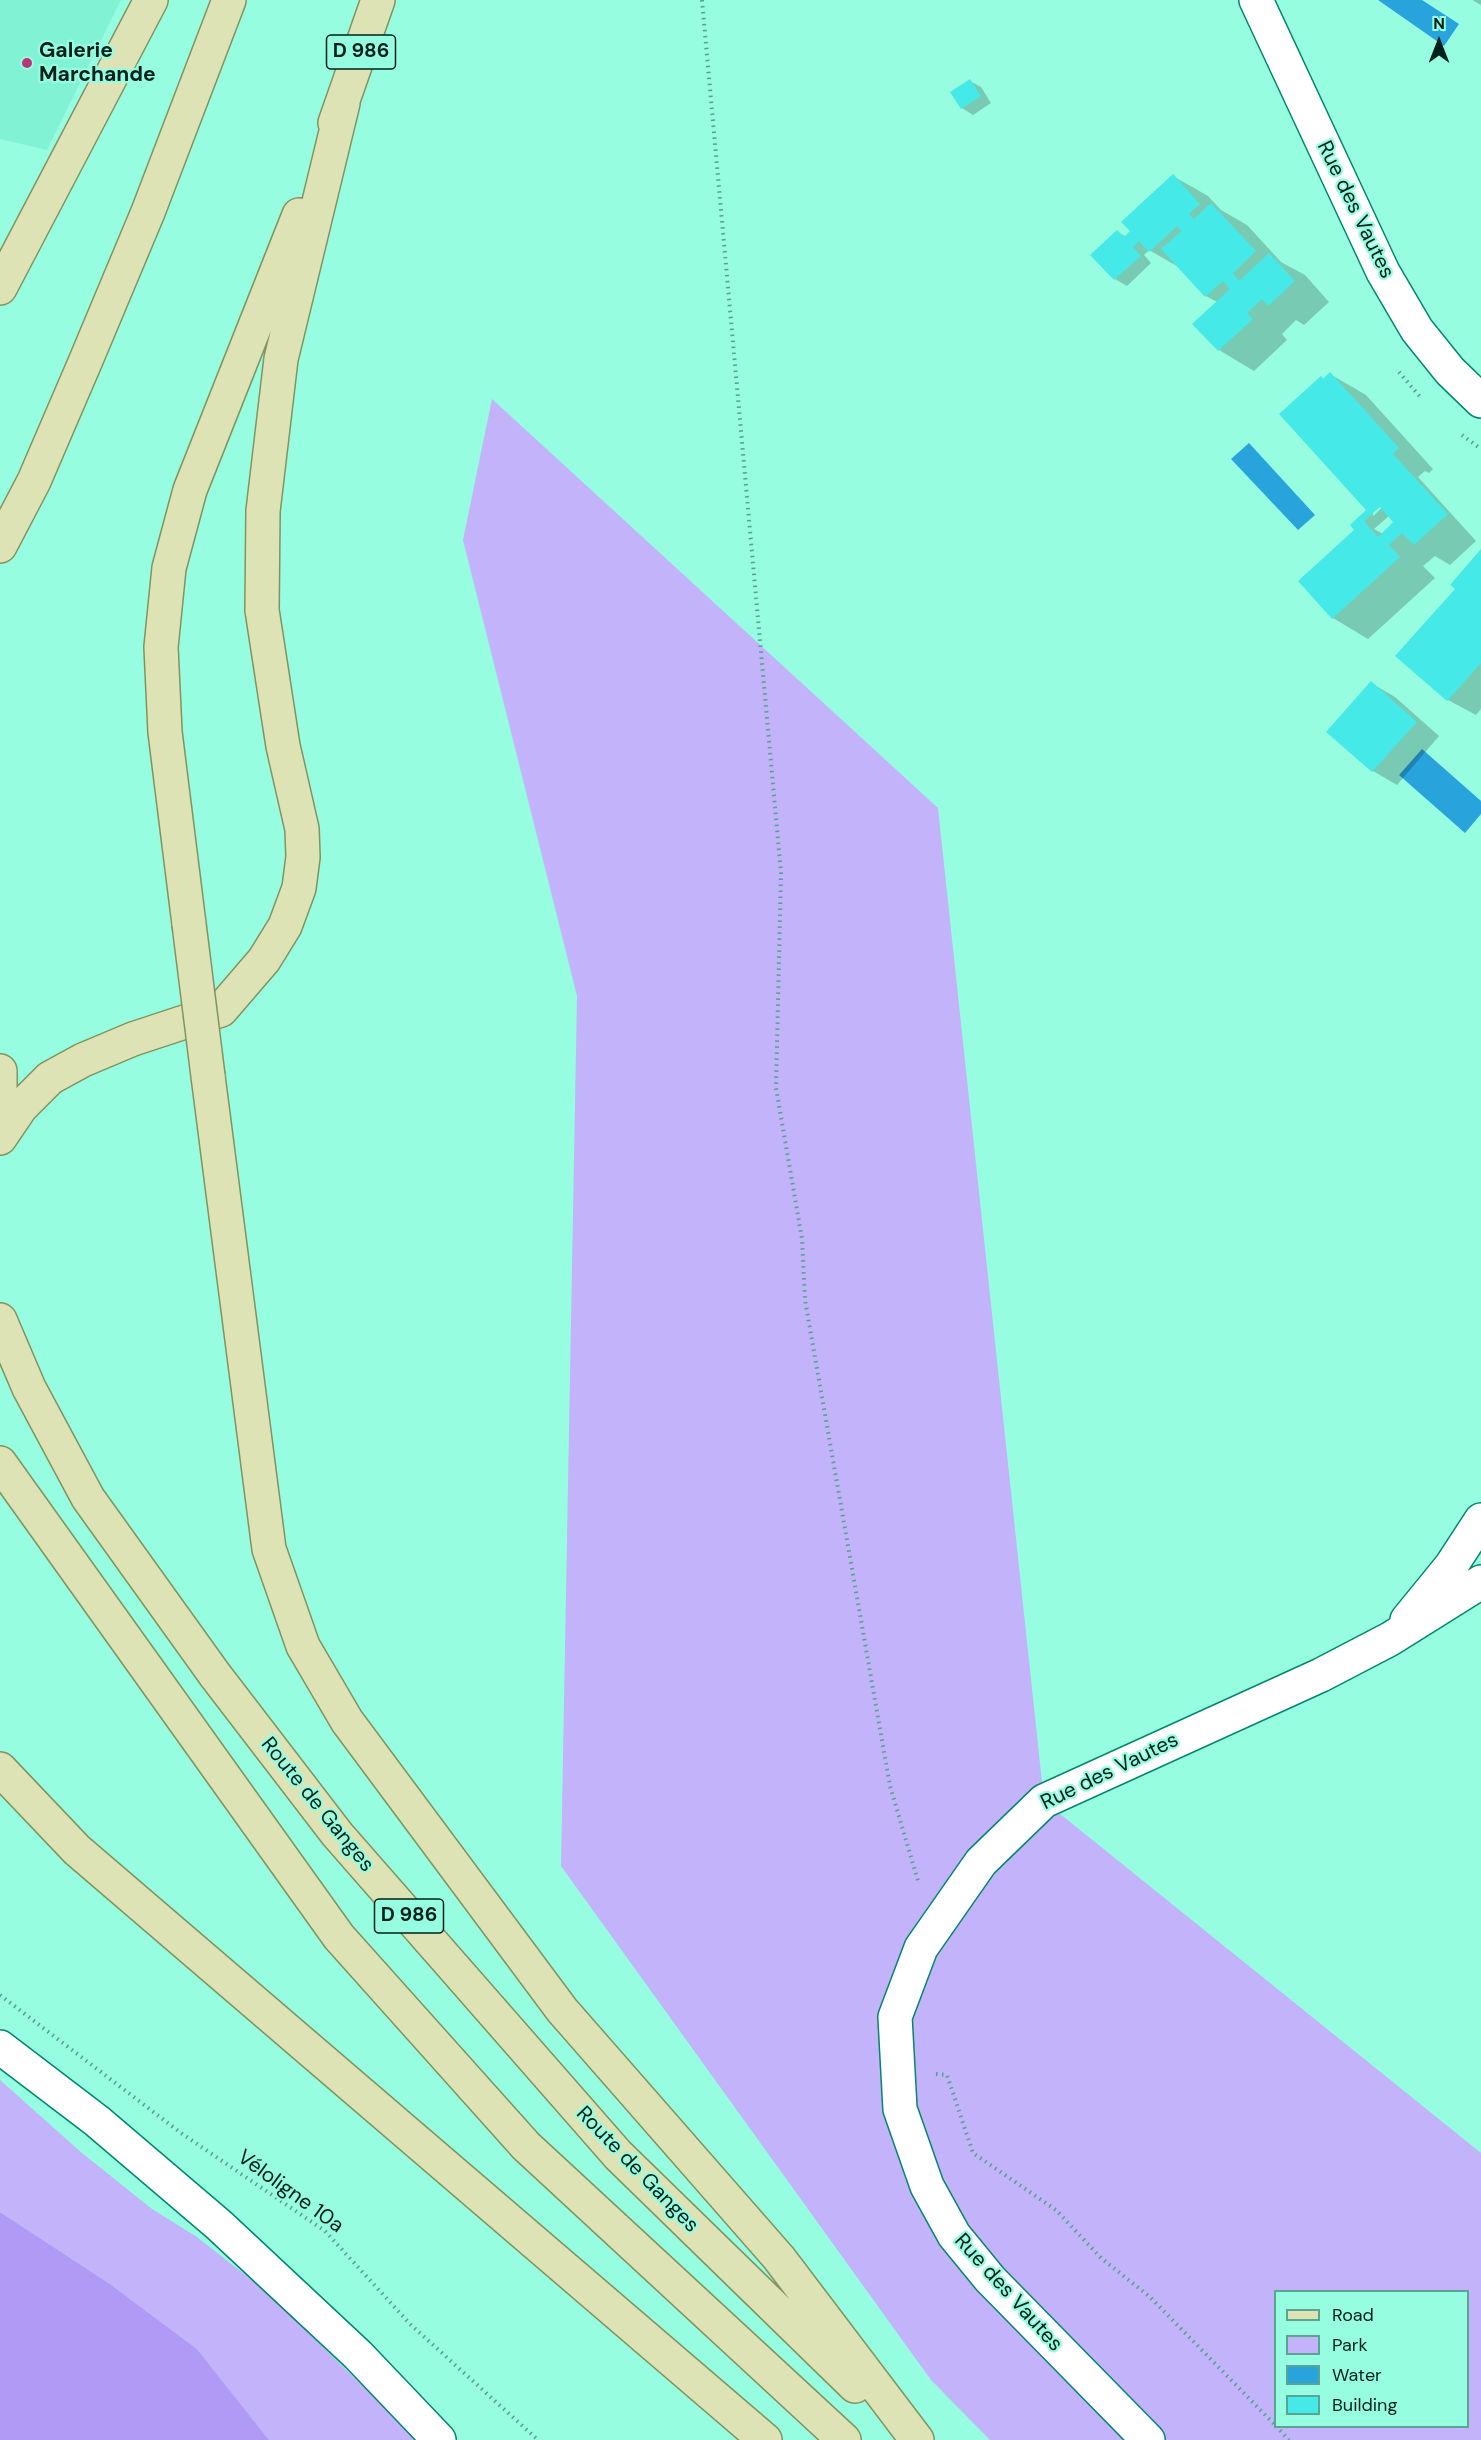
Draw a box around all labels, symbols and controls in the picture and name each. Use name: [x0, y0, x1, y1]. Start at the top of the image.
north arrow: [1409, 12, 1469, 72]
text: N: [1433, 13, 1445, 34]
road number: D 986: [326, 35, 395, 69]
place label: Galerie Marchande: [39, 38, 156, 88]
marker: Galerie Marchande: [20, 56, 34, 70]
street label: Rue des Vautes: [1311, 137, 1399, 283]
street label: Rue des Vautes: [1037, 1728, 1183, 1816]
street label: Route de Ganges: [255, 1733, 379, 1877]
road number: D 986: [374, 1899, 444, 1933]
street label: Route de Ganges: [570, 2102, 704, 2238]
street label: Véloligne 10a: [232, 2145, 348, 2239]
street label: Rue des Vautes: [948, 2229, 1068, 2357]
legend: [1274, 2290, 1469, 2428]
text: Road: [1332, 2303, 1374, 2327]
text: Park: [1332, 2333, 1368, 2357]
text: Water: [1332, 2363, 1382, 2387]
text: Building: [1332, 2393, 1397, 2417]

